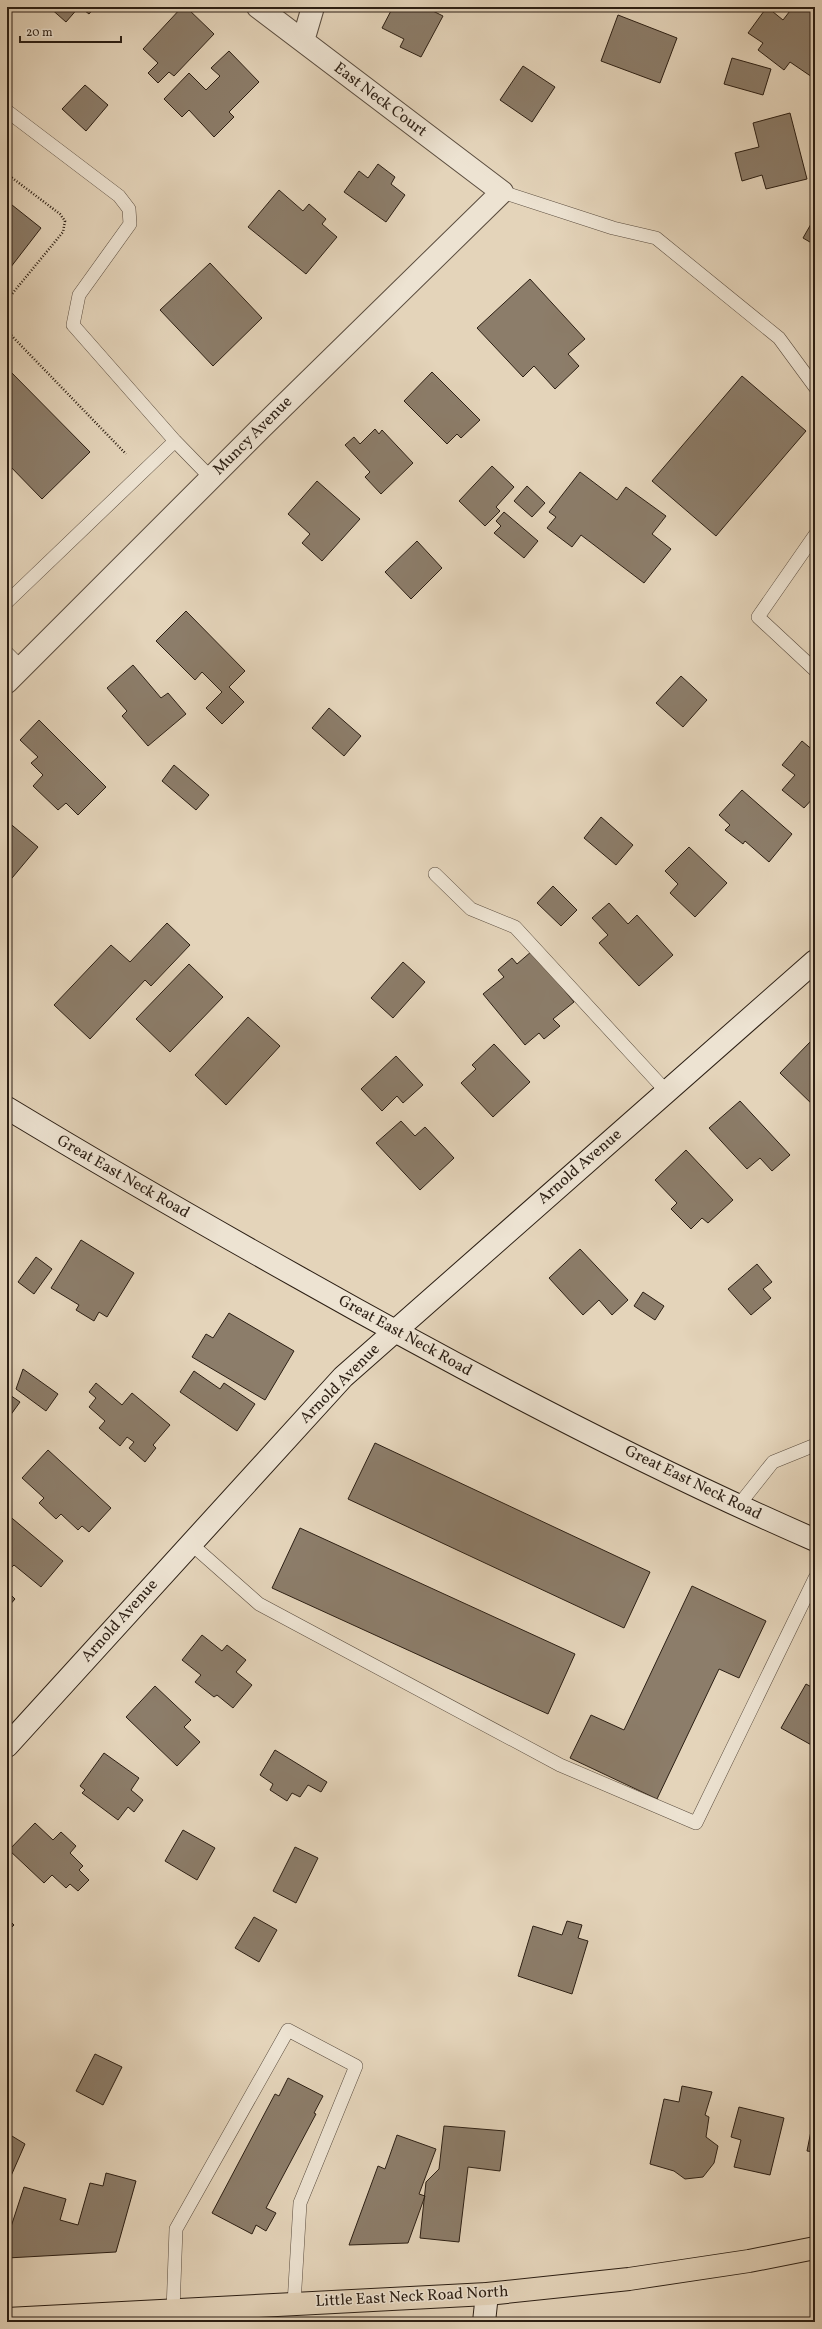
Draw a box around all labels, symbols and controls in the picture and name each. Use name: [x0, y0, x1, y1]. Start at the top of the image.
scale bar: [20, 18, 121, 44]
text: 20 m: [26, 25, 53, 41]
street label: East Neck Court: [329, 58, 432, 143]
street label: Muncy Avenue: [208, 391, 298, 481]
street label: Arnold Avenue: [533, 1124, 627, 1210]
street label: Great East Neck Road: [53, 1130, 193, 1224]
street label: Great East Neck Road: [334, 1290, 476, 1382]
street label: Arnold Avenue: [295, 1339, 385, 1429]
street label: Great East Neck Road: [621, 1440, 765, 1526]
street label: Arnold Avenue: [77, 1575, 163, 1667]
street label: Little East Neck Road North: [315, 2281, 509, 2313]

